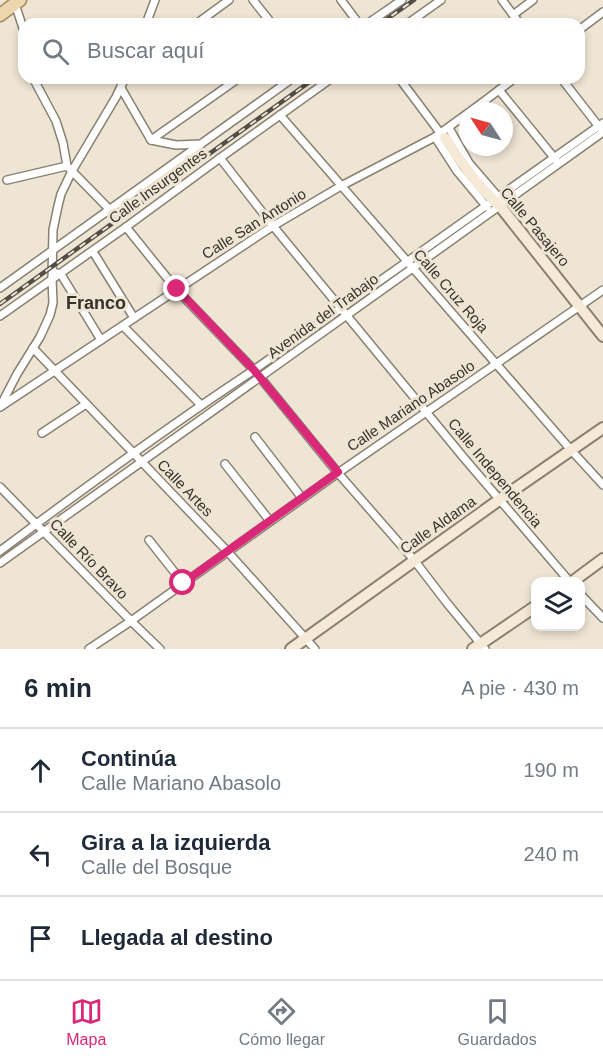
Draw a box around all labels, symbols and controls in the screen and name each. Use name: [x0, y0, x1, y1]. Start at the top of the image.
search box: [18, 18, 585, 84]
icon: search: [39, 35, 72, 68]
text: Buscar aquí: [87, 38, 204, 63]
north arrow: [459, 102, 513, 156]
street label: Calle Insurgentes: [105, 144, 210, 227]
street label: Calle Pasajero: [498, 184, 573, 270]
street label: Calle San Antonio: [199, 185, 309, 262]
street label: Calle Cruz Roja: [411, 245, 493, 336]
street label: Avenida del Trabajo: [264, 270, 381, 361]
route end: [163, 275, 189, 301]
district label: Franco: [66, 293, 126, 313]
street label: Calle Mariano Abasolo: [344, 357, 478, 455]
street label: Calle Independencia: [445, 415, 546, 531]
street label: Calle Artes: [154, 456, 217, 520]
street label: Calle Aldama: [397, 492, 479, 557]
street label: Calle Río Bravo: [47, 515, 132, 602]
route start: [169, 569, 195, 595]
map controls: [531, 577, 585, 631]
button: layers: [531, 577, 585, 631]
text: 6 min: [24, 673, 92, 703]
text: A pie · 430 m: [461, 677, 579, 699]
text: Continúa: [81, 746, 176, 771]
icon: ahead: [24, 754, 57, 787]
text: 190 m: [523, 759, 579, 781]
text: Calle Mariano Abasolo: [81, 772, 281, 794]
text: Gira a la izquierda: [81, 830, 271, 855]
icon: left: [24, 838, 57, 871]
text: 240 m: [523, 843, 579, 865]
text: Calle del Bosque: [81, 856, 232, 878]
icon: arrive: [24, 922, 57, 955]
text: Llegada al destino: [81, 925, 273, 950]
tab: Mapa: [66, 995, 106, 1049]
tab: Cómo llegar: [239, 995, 325, 1049]
tab: Guardados: [458, 995, 537, 1049]

